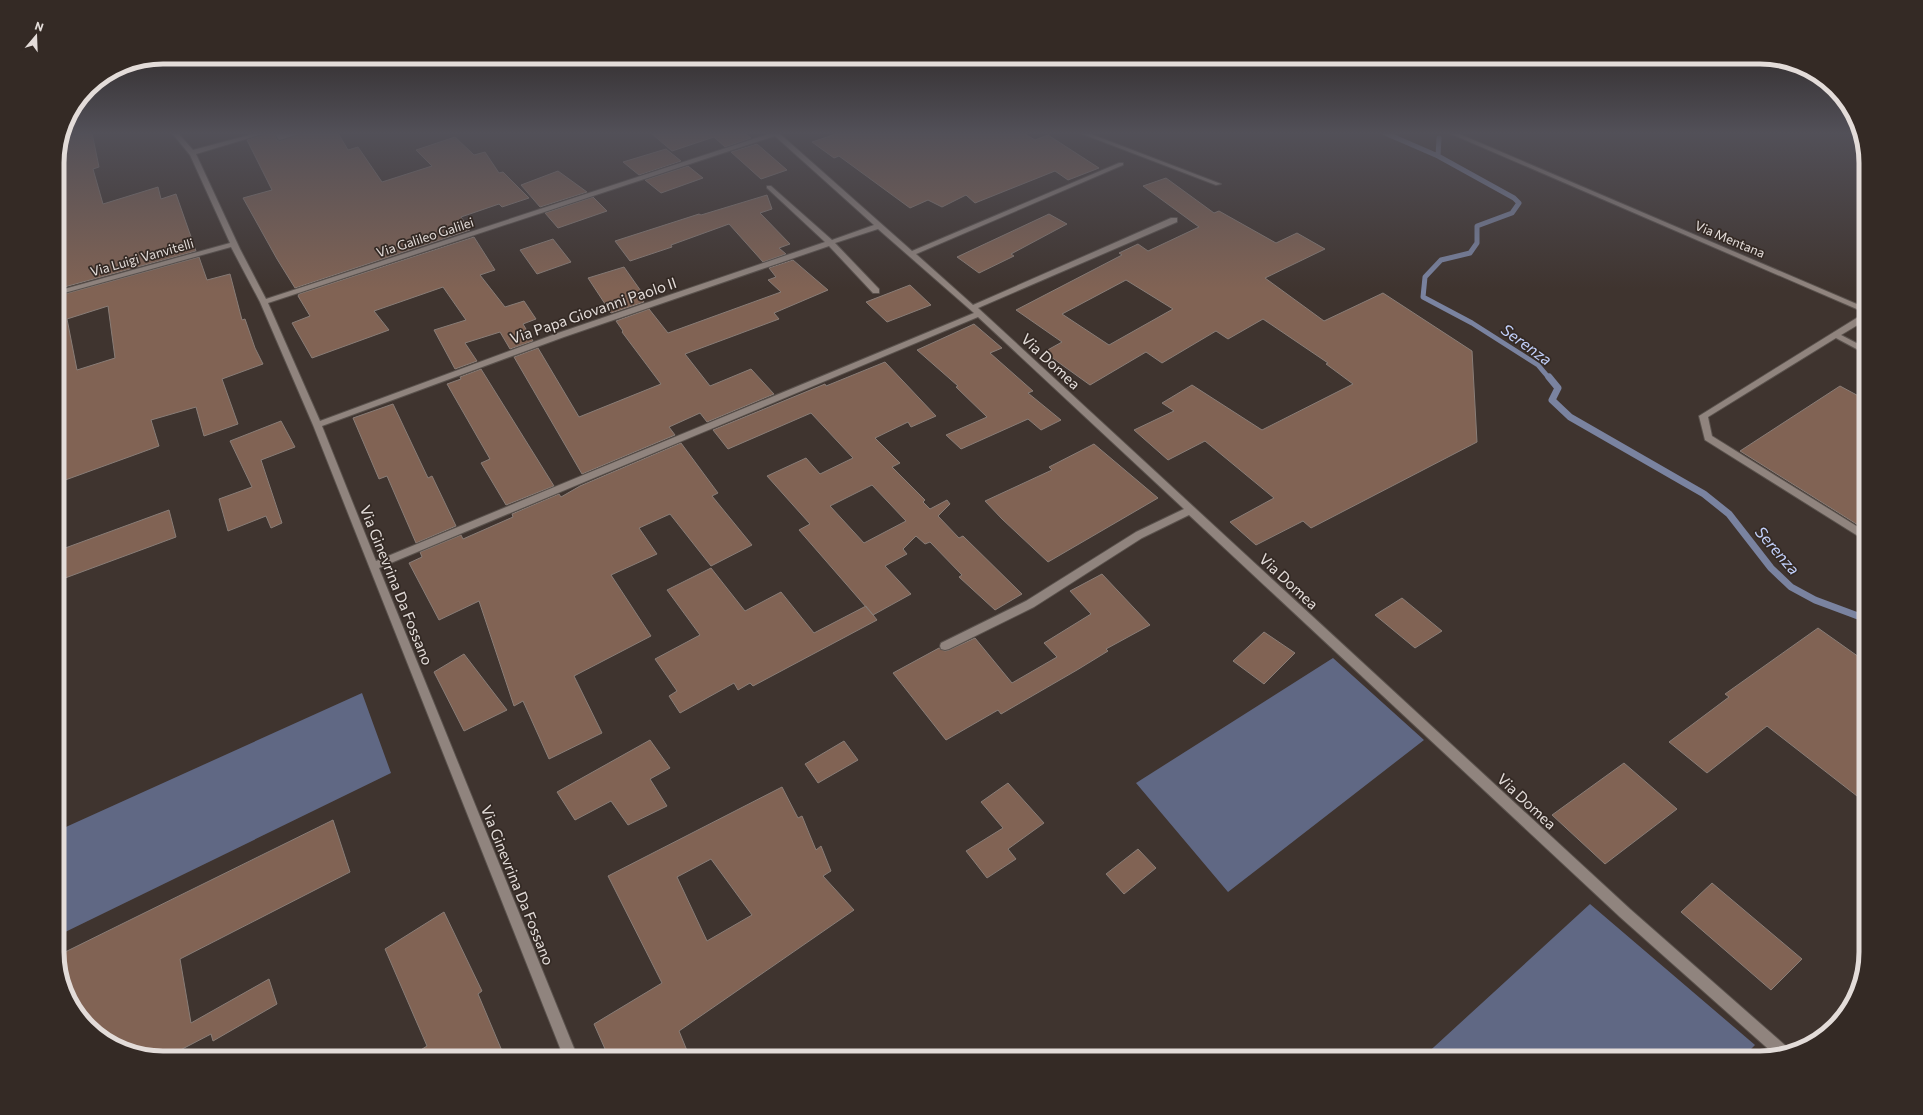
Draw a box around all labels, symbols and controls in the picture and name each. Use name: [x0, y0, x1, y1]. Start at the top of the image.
north arrow: [16, 16, 56, 56]
text: N: [33, 19, 45, 34]
street label: Via Galileo Galilei: [374, 214, 476, 260]
street label: Via Mentana: [1693, 217, 1767, 261]
street label: Via Luigi Vanvitelli: [88, 235, 196, 279]
street label: Via Papa Giovanni Paolo II: [507, 273, 679, 347]
water label: Serenza: [1498, 319, 1556, 369]
street label: Via Domea: [1018, 329, 1084, 393]
street label: Via Ginevrina Da Fossano: [357, 502, 437, 668]
water label: Serenza: [1752, 522, 1804, 578]
street label: Via Domea: [1256, 549, 1322, 613]
street label: Via Domea: [1494, 769, 1560, 833]
street label: Via Ginevrina Da Fossano: [478, 802, 558, 968]

